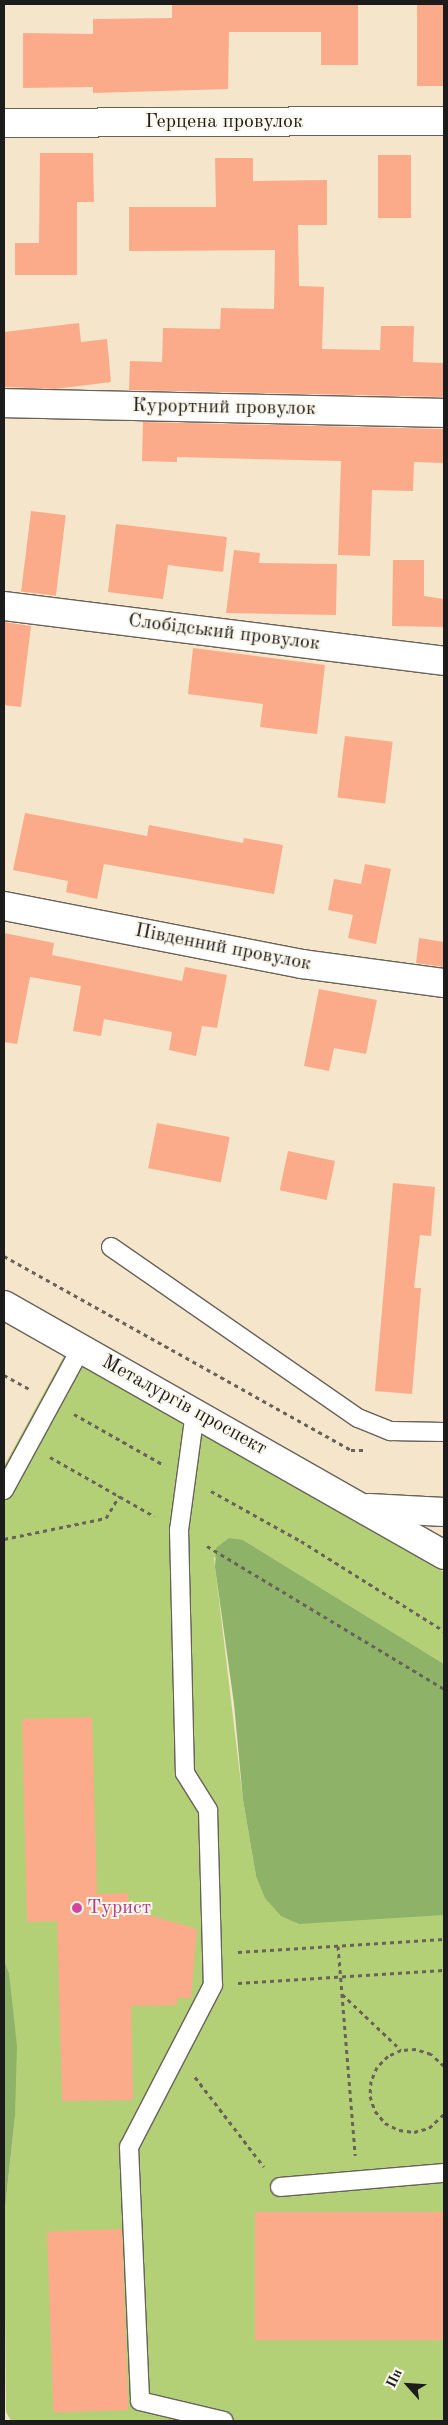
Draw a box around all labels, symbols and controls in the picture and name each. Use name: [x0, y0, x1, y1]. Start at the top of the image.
street label: Герцена провулок: [145, 110, 303, 134]
street label: Курортний провулок: [132, 394, 316, 422]
street label: Слобідський провулок: [127, 609, 321, 657]
street label: Південний провулок: [133, 919, 313, 977]
street label: Металургів проспект: [97, 1351, 271, 1461]
place label: Турист: [87, 1896, 151, 1920]
marker: Турист: [71, 1902, 83, 1914]
north arrow: [383, 2360, 433, 2410]
text: Пн: [384, 2367, 405, 2390]

